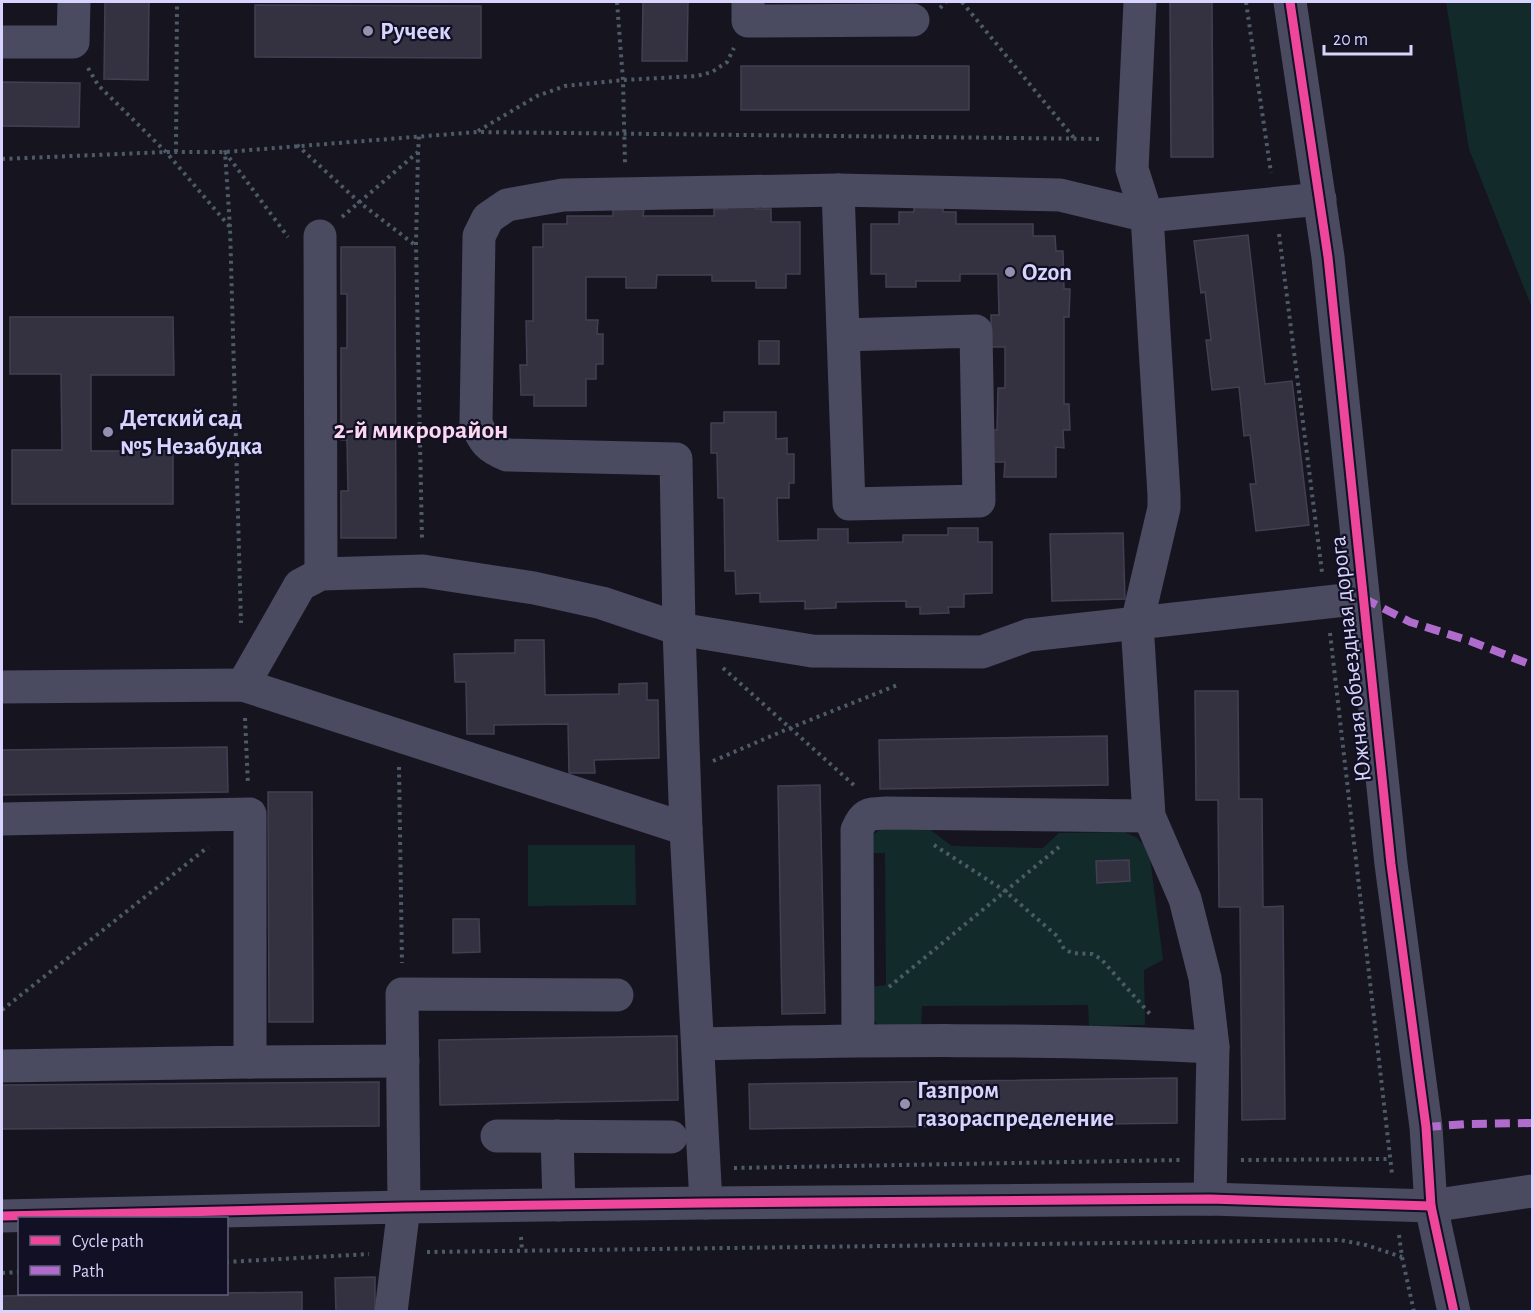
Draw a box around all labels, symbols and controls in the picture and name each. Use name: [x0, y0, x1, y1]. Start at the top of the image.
scale bar: [1324, 18, 1411, 56]
place label: Ручеек: [380, 20, 451, 44]
marker: Ручеек: [361, 24, 375, 38]
text: 20 m: [1333, 31, 1368, 49]
place label: Ozon: [1022, 261, 1072, 285]
marker: Ozon: [1003, 265, 1017, 279]
place label: Детский сад №5 Незабудка: [120, 407, 263, 459]
district label: 2-й микрорайон: [334, 417, 508, 443]
marker: Детский сад №5 Незабудка: [101, 425, 115, 439]
street label: Южная объездная дорога: [1326, 535, 1376, 783]
place label: Газпром газораспределение: [917, 1079, 1114, 1131]
marker: Газпром газораспределение: [898, 1097, 912, 1111]
legend: [18, 1217, 228, 1295]
text: Cycle path: [72, 1233, 144, 1251]
text: Path: [72, 1263, 104, 1281]

